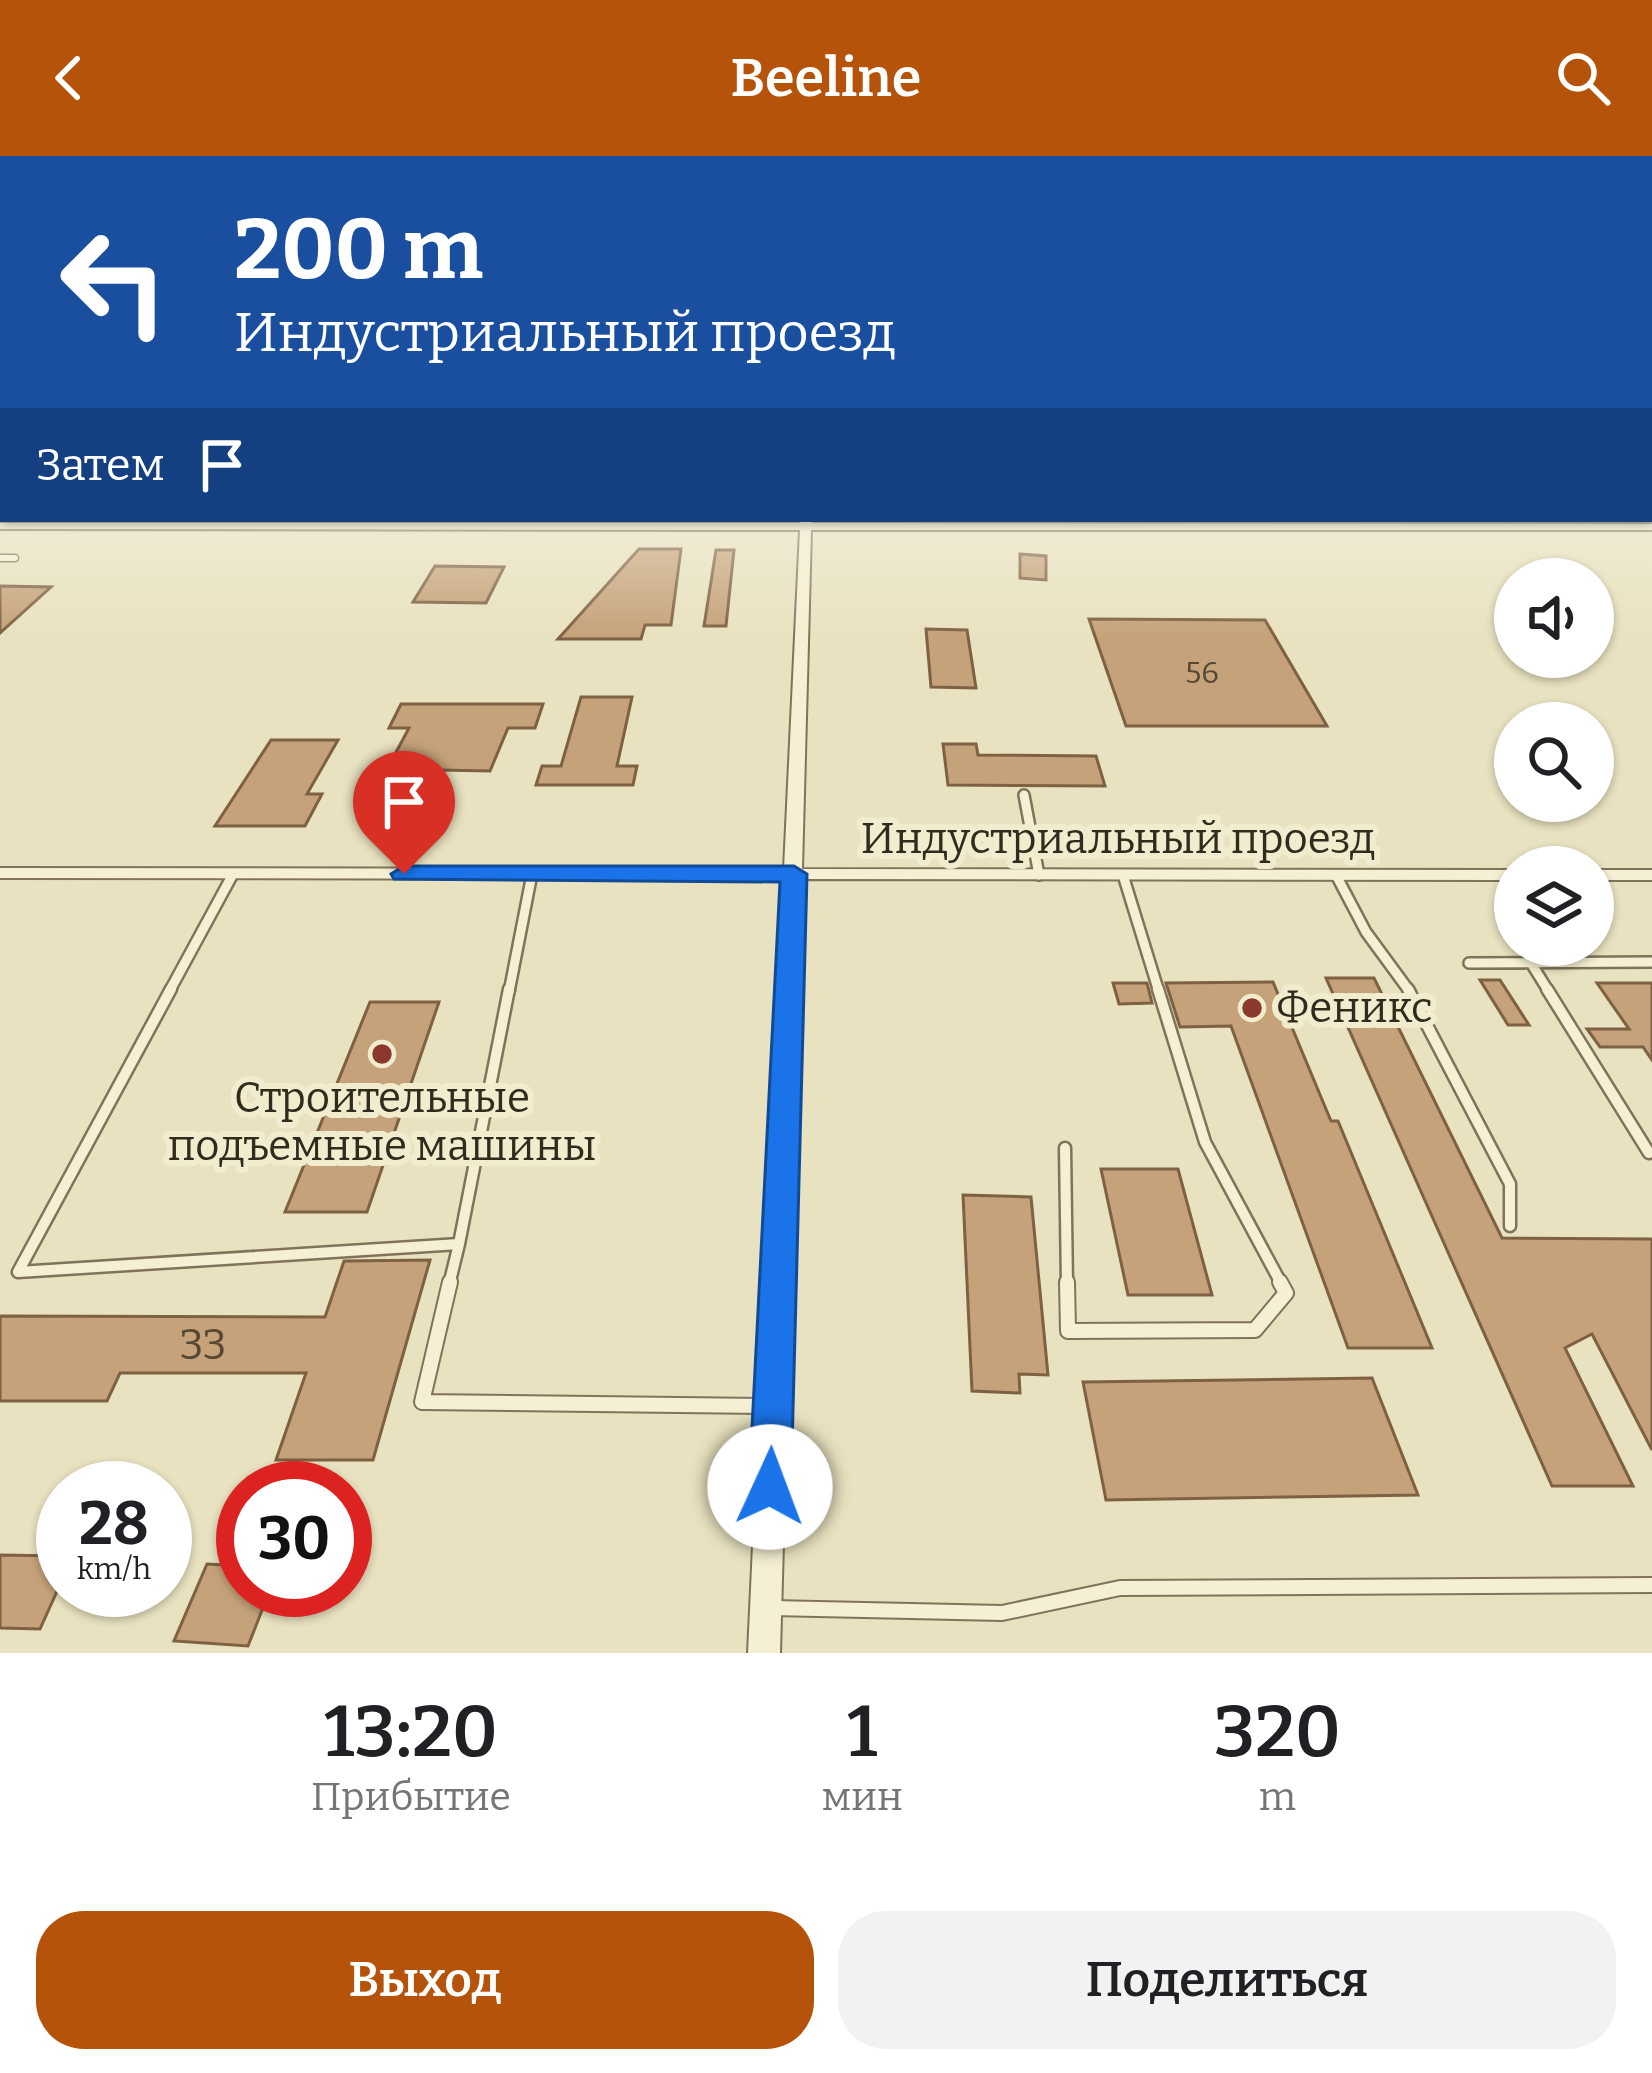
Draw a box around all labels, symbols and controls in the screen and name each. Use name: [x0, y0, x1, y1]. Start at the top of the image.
icon: back: [36, 45, 102, 111]
icon: search: [1550, 45, 1616, 111]
text: Beeline: [731, 46, 921, 110]
text: 200 m: [234, 199, 483, 300]
icon: left: [36, 204, 192, 360]
text: Индустриальный проезд: [234, 301, 896, 365]
icon: arrive: [189, 432, 255, 498]
text: Затем: [36, 438, 165, 492]
map controls: [1494, 558, 1614, 966]
button: sound: [1494, 558, 1614, 678]
house number: 56: [1185, 655, 1219, 691]
button: search: [1494, 702, 1614, 822]
pin: [353, 751, 455, 874]
icon: arrive: [371, 769, 437, 835]
street label: Индустриальный проезд: [861, 814, 1375, 864]
button: layers: [1494, 846, 1614, 966]
place label: Феникс: [1276, 983, 1432, 1033]
marker: Феникс: [1239, 995, 1265, 1021]
marker: Строительные подъемные машины: [369, 1041, 395, 1067]
place label: Строительные подъемные машины: [168, 1073, 596, 1171]
house number: 33: [179, 1320, 227, 1370]
position arrow: [707, 1424, 833, 1550]
speed limit sign: 30: [216, 1461, 372, 1617]
text: 28: [79, 1488, 149, 1560]
text: km/h: [77, 1551, 151, 1587]
text: 13:20: [324, 1689, 498, 1775]
text: 1: [847, 1689, 877, 1775]
text: 320: [1214, 1689, 1341, 1775]
text: Прибытие: [311, 1774, 511, 1820]
text: мин: [822, 1774, 903, 1820]
text: m: [1259, 1774, 1296, 1820]
button: Выход: [36, 1911, 814, 2049]
button: Поделиться: [838, 1911, 1616, 2049]

